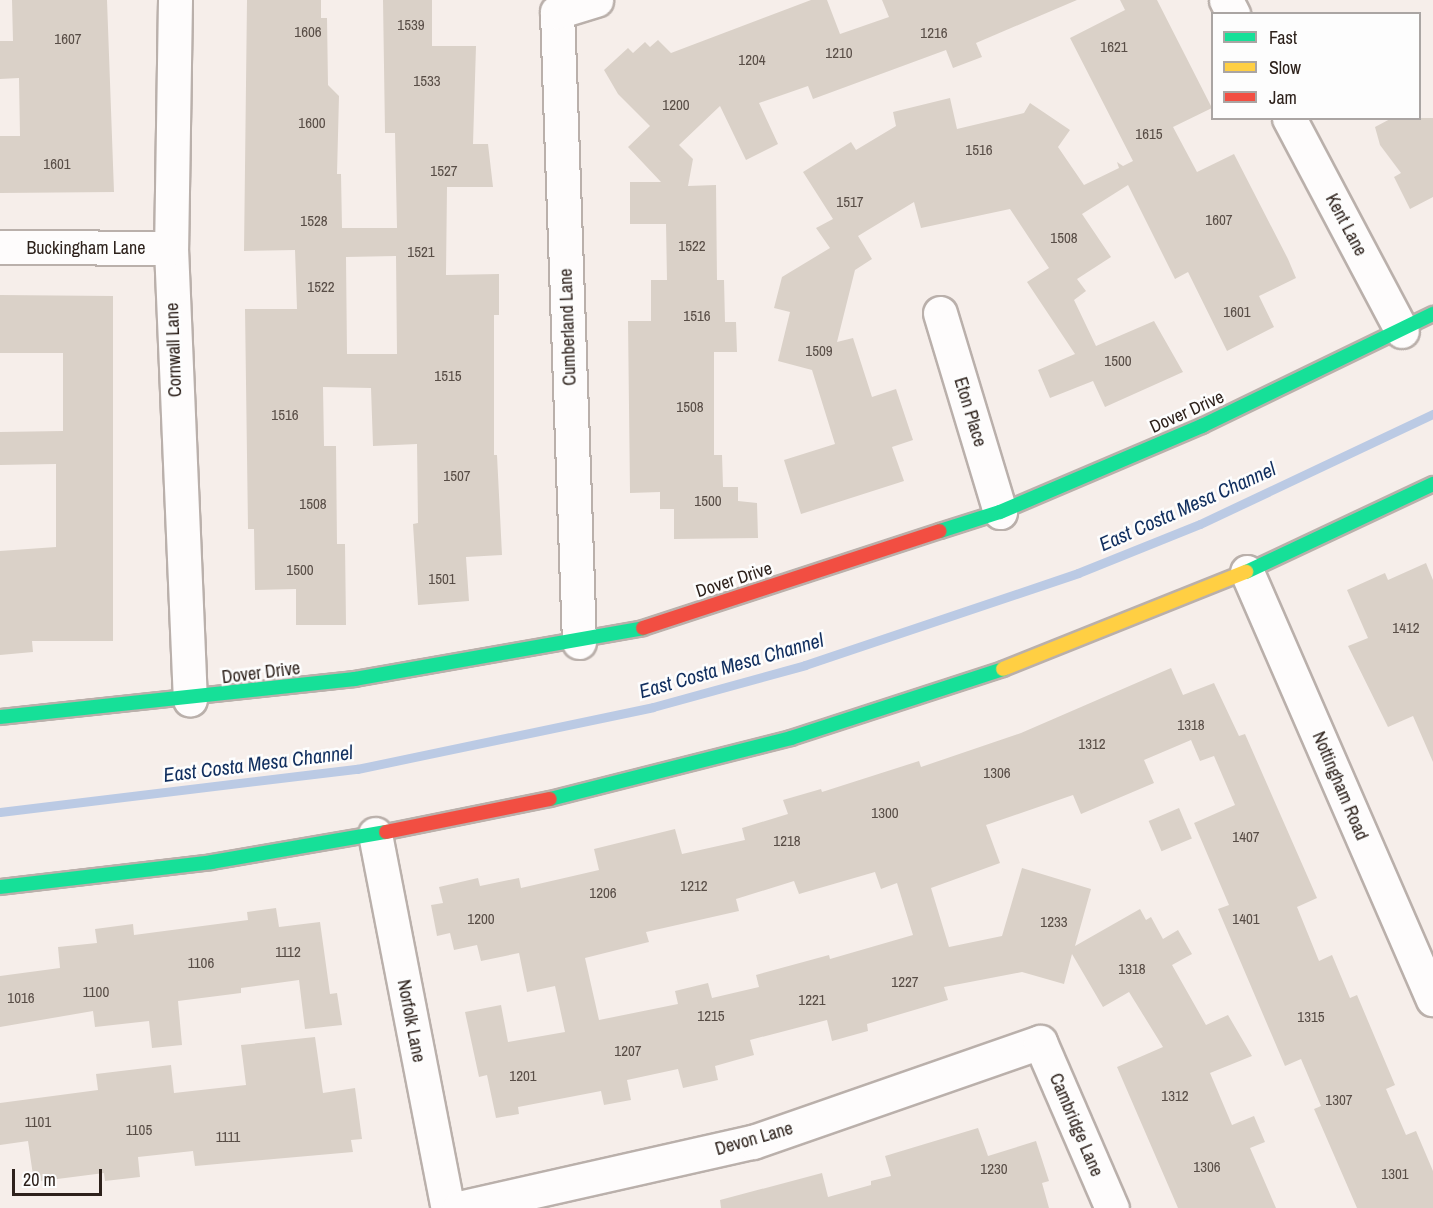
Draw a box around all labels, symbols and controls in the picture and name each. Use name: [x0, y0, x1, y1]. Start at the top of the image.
legend: [1211, 12, 1421, 120]
house number: 1539: [397, 16, 425, 34]
house number: 1606: [294, 23, 322, 41]
house number: 1216: [920, 24, 948, 42]
text: Fast: [1269, 25, 1297, 50]
house number: 1607: [54, 30, 82, 48]
house number: 1621: [1100, 38, 1128, 56]
house number: 1210: [825, 44, 853, 62]
house number: 1204: [738, 51, 766, 69]
text: Slow: [1269, 55, 1301, 80]
house number: 1533: [413, 72, 441, 90]
text: Jam: [1269, 85, 1297, 110]
house number: 1200: [662, 96, 690, 114]
house number: 1600: [298, 114, 326, 132]
house number: 1615: [1135, 125, 1163, 143]
house number: 1516: [965, 141, 993, 159]
house number: 1601: [43, 155, 71, 173]
house number: 1527: [430, 162, 458, 180]
street label: Kent Lane: [1321, 190, 1371, 260]
house number: 1517: [836, 193, 864, 211]
house number: 1607: [1205, 211, 1233, 229]
house number: 1528: [300, 212, 328, 230]
house number: 1508: [1050, 229, 1078, 247]
street label: Buckingham Lane: [27, 237, 145, 259]
house number: 1522: [678, 237, 706, 255]
house number: 1521: [407, 243, 435, 261]
street label: Cumberland Lane: [555, 268, 581, 386]
house number: 1522: [307, 278, 335, 296]
street label: Cornwall Lane: [162, 302, 186, 398]
house number: 1601: [1223, 303, 1251, 321]
house number: 1516: [683, 307, 711, 325]
house number: 1509: [805, 342, 833, 360]
house number: 1500: [1104, 352, 1132, 370]
house number: 1515: [434, 367, 462, 385]
street label: Eton Place: [949, 375, 991, 449]
street label: Dover Drive: [1147, 386, 1227, 438]
house number: 1508: [676, 398, 704, 416]
house number: 1516: [271, 406, 299, 424]
water label: East Costa Mesa Channel: [1095, 456, 1279, 556]
house number: 1507: [443, 467, 471, 485]
house number: 1500: [694, 492, 722, 510]
house number: 1508: [299, 495, 327, 513]
street label: Dover Drive: [693, 558, 775, 602]
house number: 1500: [286, 561, 314, 579]
house number: 1501: [428, 570, 456, 588]
house number: 1412: [1392, 619, 1420, 637]
water label: East Costa Mesa Channel: [636, 627, 826, 703]
street label: Dover Drive: [221, 657, 301, 689]
house number: 1318: [1177, 716, 1205, 734]
street label: Nottingham Road: [1307, 729, 1373, 843]
house number: 1312: [1078, 735, 1106, 753]
water label: East Costa Mesa Channel: [162, 739, 354, 787]
house number: 1306: [983, 764, 1011, 782]
house number: 1300: [871, 804, 899, 822]
house number: 1407: [1232, 828, 1260, 846]
house number: 1218: [773, 832, 801, 850]
house number: 1212: [680, 877, 708, 895]
house number: 1206: [589, 884, 617, 902]
house number: 1200: [467, 910, 495, 928]
house number: 1401: [1232, 910, 1260, 928]
house number: 1233: [1040, 913, 1068, 931]
house number: 1112: [275, 943, 301, 961]
house number: 1106: [188, 954, 214, 972]
house number: 1318: [1118, 960, 1146, 978]
house number: 1227: [891, 973, 919, 991]
street label: Norfolk Lane: [392, 978, 430, 1064]
house number: 1100: [83, 983, 109, 1001]
house number: 1016: [7, 989, 35, 1007]
house number: 1221: [798, 991, 826, 1009]
house number: 1215: [697, 1007, 725, 1025]
house number: 1315: [1297, 1008, 1325, 1026]
house number: 1207: [614, 1042, 642, 1060]
house number: 1201: [509, 1067, 537, 1085]
street label: Cambridge Lane: [1045, 1070, 1107, 1180]
house number: 1312: [1161, 1087, 1189, 1105]
house number: 1307: [1325, 1091, 1353, 1109]
house number: 1101: [25, 1113, 51, 1131]
street label: Devon Lane: [713, 1118, 795, 1160]
house number: 1105: [126, 1121, 152, 1139]
house number: 1111: [216, 1128, 240, 1146]
scale bar: [15, 1157, 105, 1195]
house number: 1306: [1193, 1158, 1221, 1176]
house number: 1230: [980, 1160, 1008, 1178]
house number: 1301: [1381, 1165, 1409, 1183]
text: 20 m: [23, 1167, 56, 1192]

